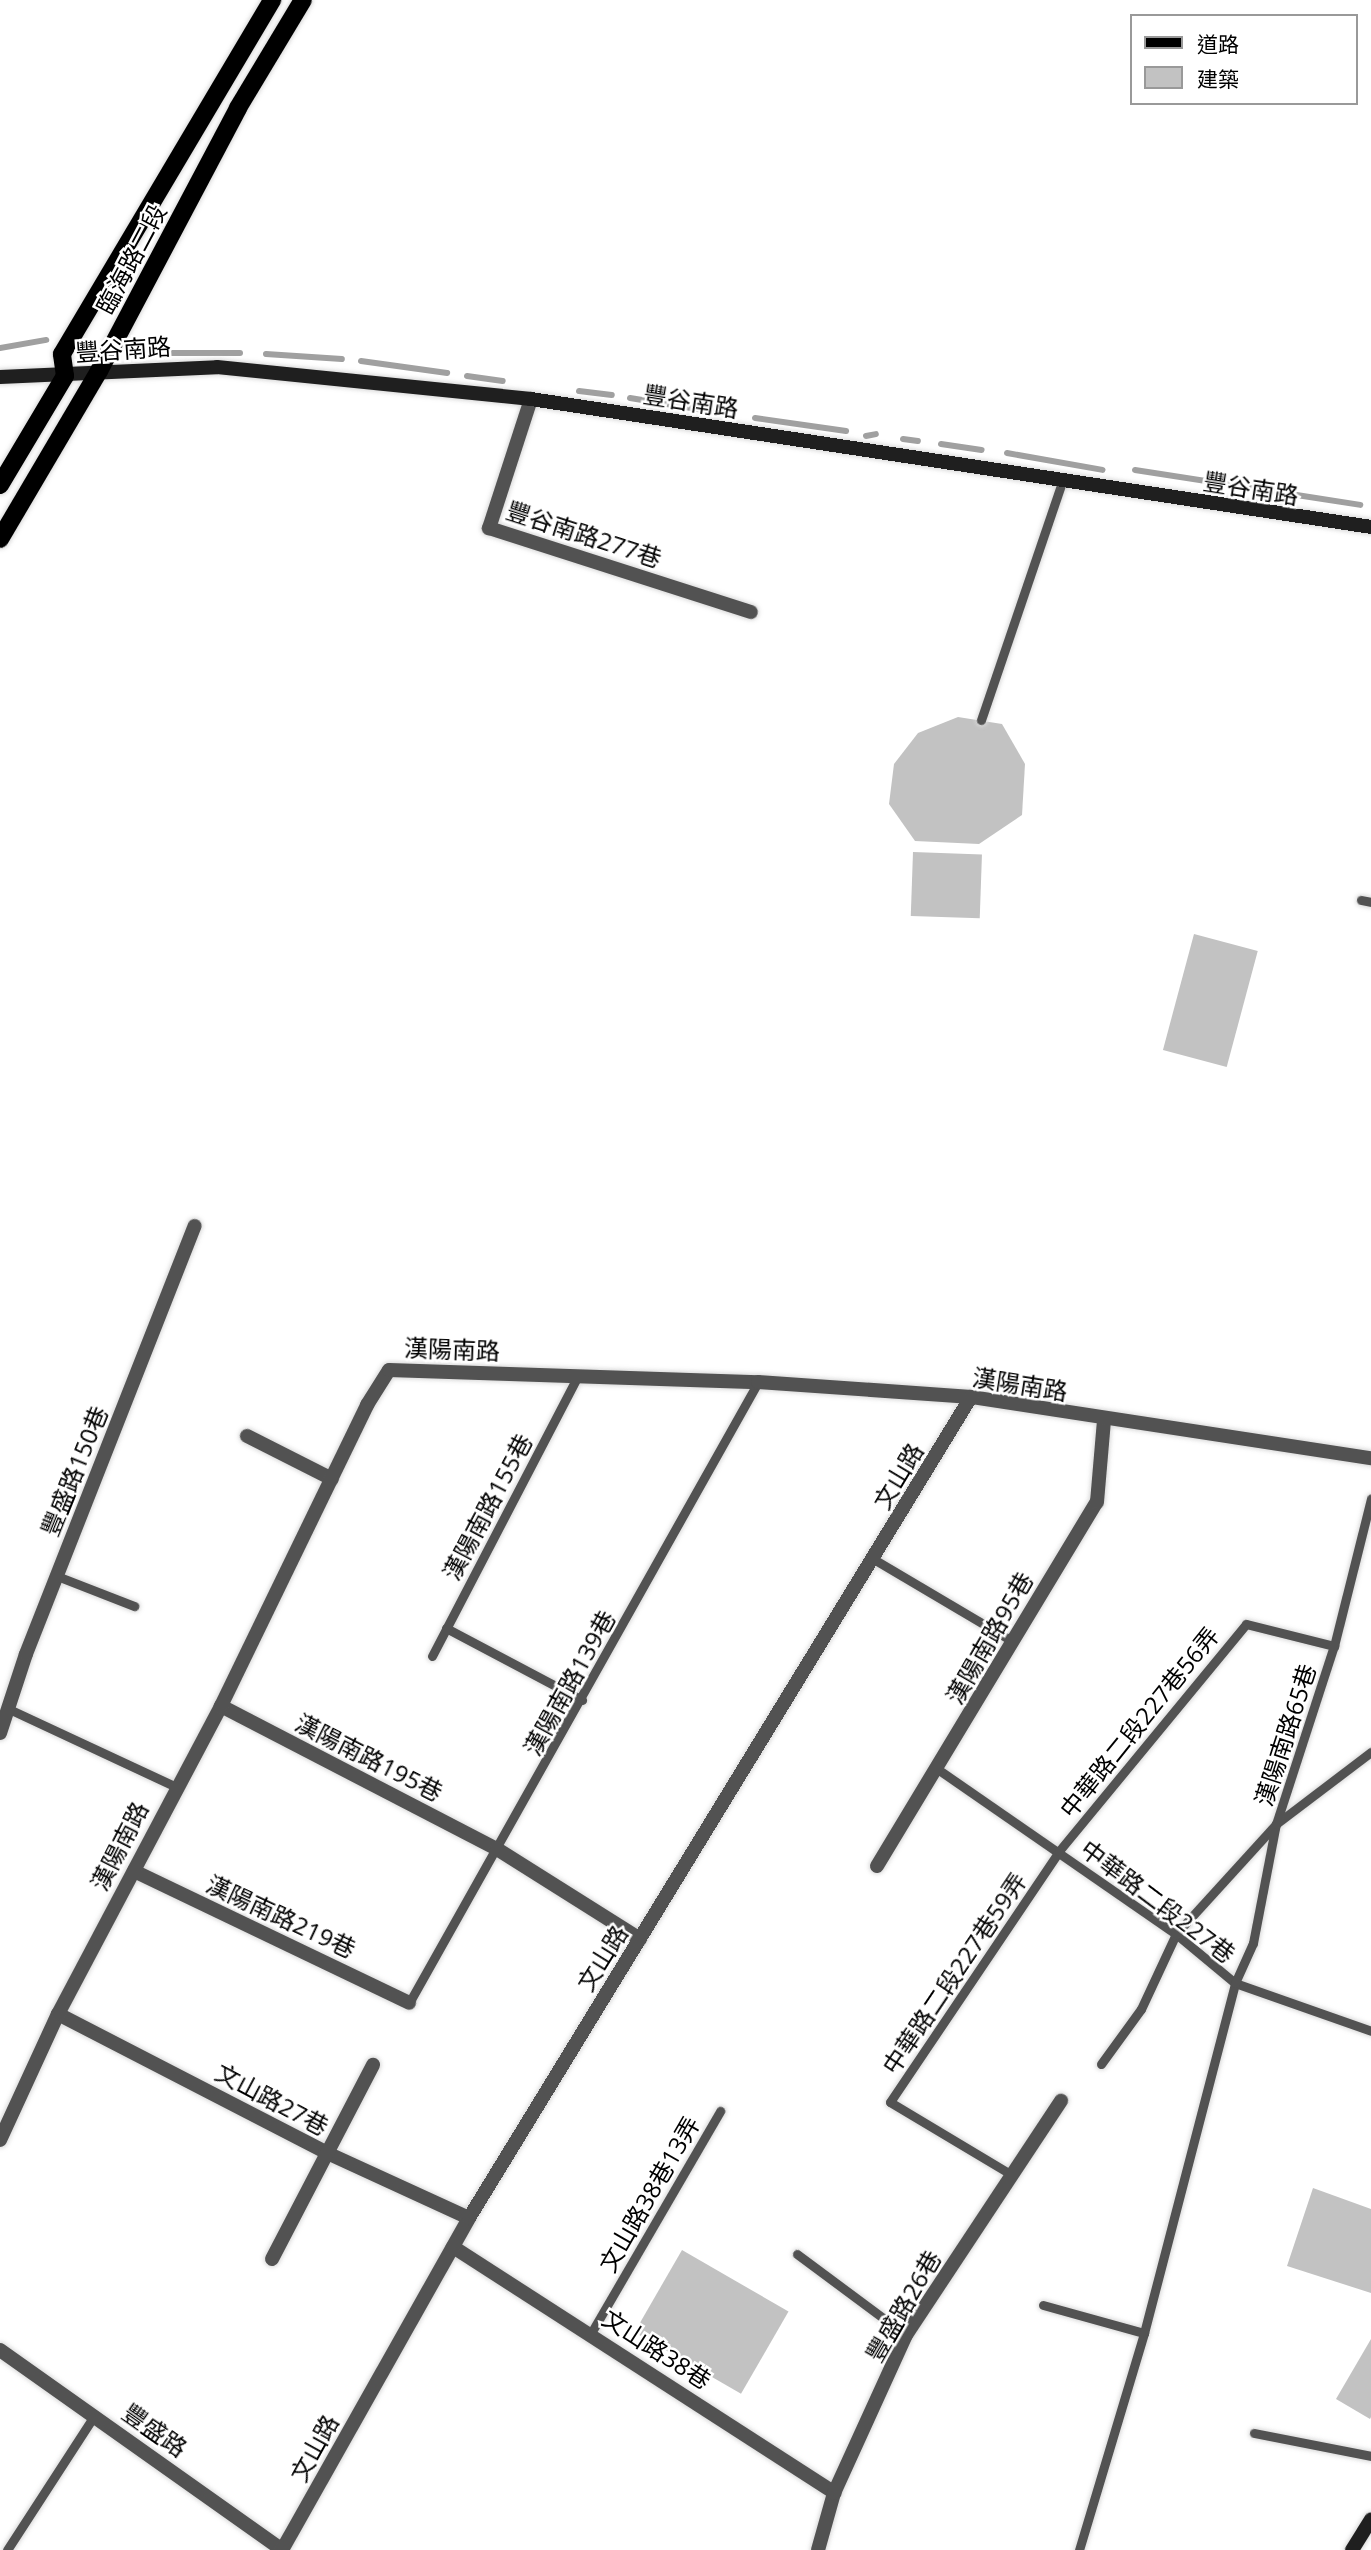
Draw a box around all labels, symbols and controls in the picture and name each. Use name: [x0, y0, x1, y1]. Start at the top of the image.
legend: [1130, 14, 1357, 105]
text: 道路: [1197, 30, 1239, 58]
text: 建築: [1197, 65, 1239, 93]
street label: 臨海路二段: [90, 199, 172, 319]
street label: 豐谷南路: [74, 331, 172, 367]
street label: 豐谷南路: [641, 379, 741, 423]
street label: 豐谷南路: [1201, 466, 1301, 510]
street label: 豐谷南路277巷: [503, 495, 665, 573]
street label: 漢陽南路: [404, 1333, 500, 1365]
street label: 漢陽南路: [970, 1362, 1070, 1406]
street label: 豐盛路150巷: [35, 1402, 113, 1540]
street label: 漢陽南路155巷: [436, 1429, 538, 1585]
street label: 文山路: [867, 1438, 929, 1514]
street label: 漢陽南路95巷: [940, 1567, 1038, 1709]
street label: 漢陽南路139巷: [517, 1606, 621, 1760]
street label: 中華路二段227巷56弄: [1053, 1621, 1225, 1823]
street label: 漢陽南路65巷: [1249, 1660, 1321, 1810]
street label: 漢陽南路195巷: [291, 1708, 447, 1806]
street label: 漢陽南路: [84, 1797, 154, 1895]
street label: 中華路二段227巷: [1075, 1834, 1241, 1968]
street label: 中華路二段227巷59弄: [876, 1867, 1032, 2079]
street label: 漢陽南路219巷: [202, 1869, 360, 1963]
street label: 文山路: [571, 1920, 633, 1996]
street label: 文山路27巷: [211, 2057, 333, 2141]
street label: 文山路38巷13弄: [593, 2111, 705, 2277]
street label: 豐盛路26巷: [860, 2245, 946, 2367]
street label: 文山路38巷: [597, 2303, 717, 2395]
street label: 豐盛路: [117, 2398, 193, 2462]
street label: 文山路: [284, 2410, 344, 2486]

